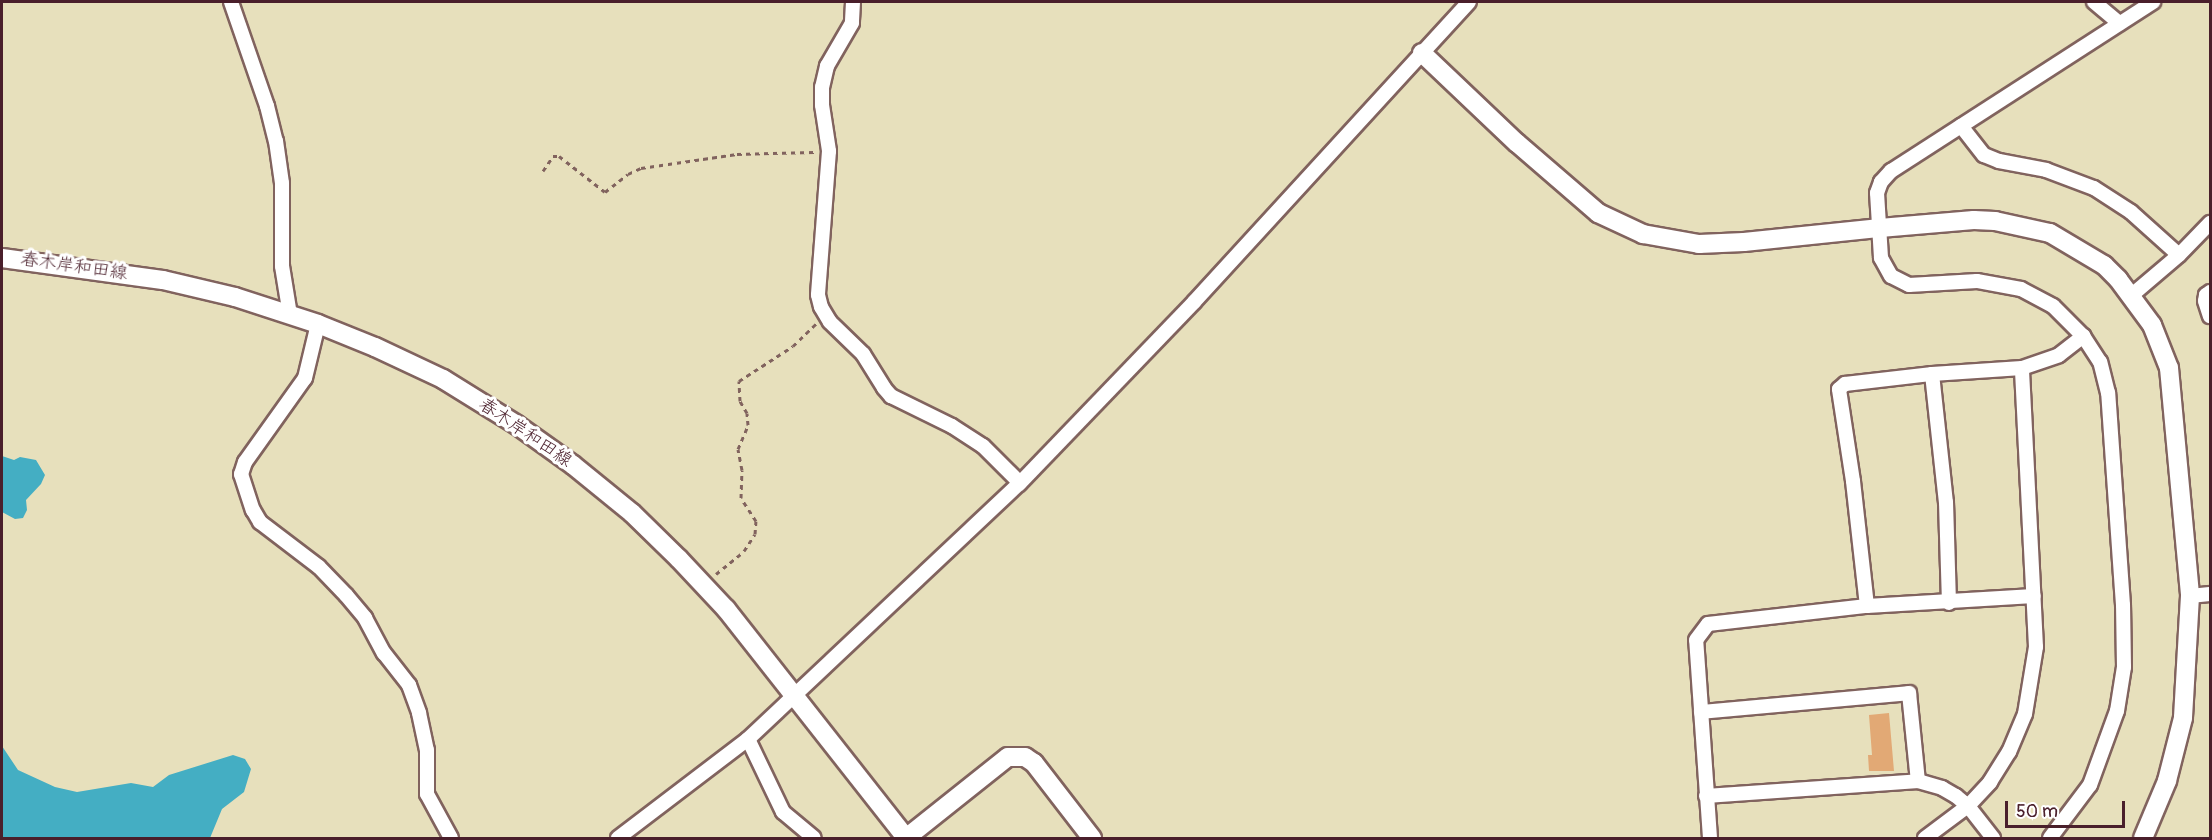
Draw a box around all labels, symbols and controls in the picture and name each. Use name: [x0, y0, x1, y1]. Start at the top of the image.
street label: 春木岸和田線: [19, 249, 129, 285]
street label: 春木岸和田線: [474, 394, 576, 472]
scale bar: [2008, 789, 2128, 827]
text: 50 m: [2016, 800, 2058, 823]

